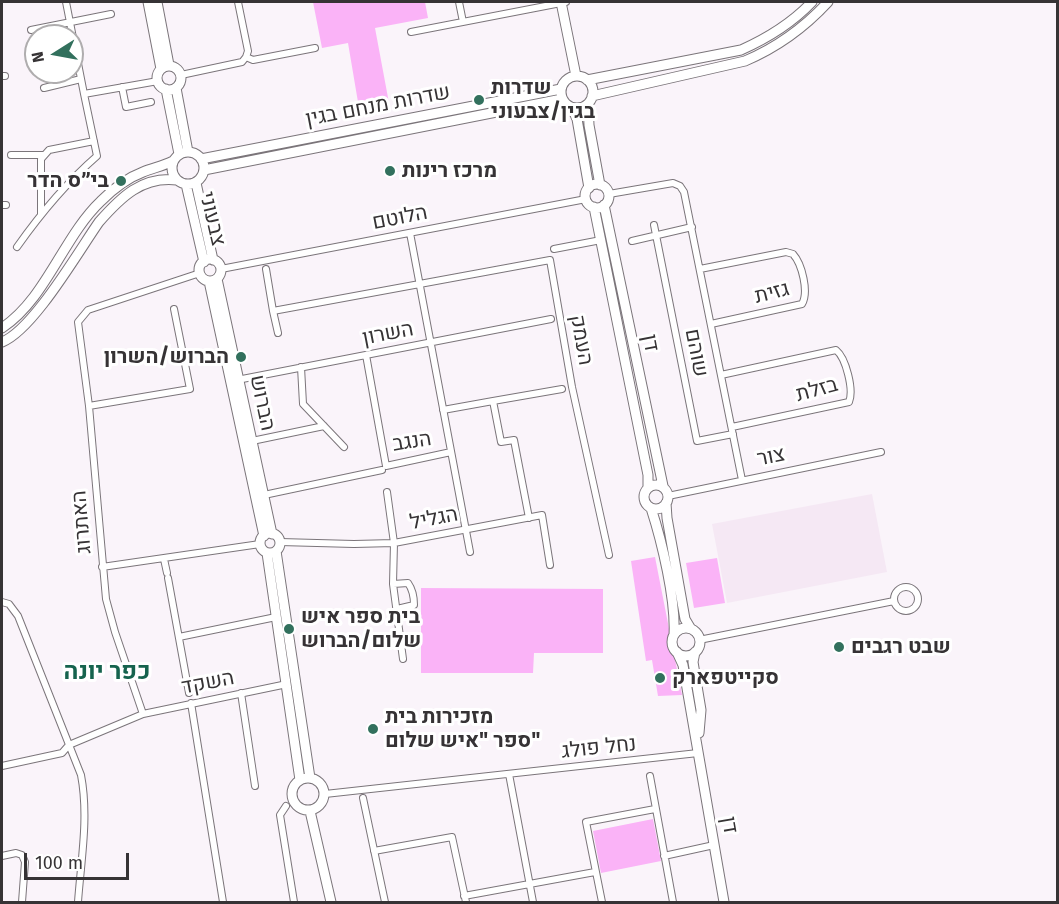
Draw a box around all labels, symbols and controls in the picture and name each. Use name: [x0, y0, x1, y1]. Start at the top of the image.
north arrow: [24, 24, 84, 84]
text: N: [27, 50, 48, 64]
place label: שדרות בגין/צבעוני: [491, 75, 595, 125]
street label: שדרות מנחם בגין: [303, 80, 453, 132]
marker: שדרות בגין/צבעוני: [472, 93, 486, 107]
place label: מרכז רינות: [402, 158, 497, 184]
marker: מרכז רינות: [383, 164, 397, 178]
place label: בי״ס הדר: [27, 168, 109, 194]
marker: בי״ס הדר: [114, 174, 128, 188]
street label: צבעוני: [194, 189, 230, 249]
street label: הלוטם: [370, 200, 430, 236]
street label: גזית: [752, 277, 792, 309]
street label: העמק: [564, 313, 598, 367]
street label: השרון: [360, 317, 416, 351]
street label: שוהם: [679, 327, 713, 379]
street label: דן: [636, 332, 664, 354]
place label: הברוש/השרון: [104, 344, 229, 370]
marker: הברוש/השרון: [234, 350, 248, 364]
street label: בזלת: [793, 372, 841, 408]
street label: הברוש: [244, 373, 280, 433]
street label: הנגב: [391, 426, 433, 458]
street label: צור: [755, 442, 787, 472]
street label: האתרוג: [67, 489, 97, 555]
street label: הגליל: [408, 502, 460, 536]
place label: בית ספר איש שלום/הברוש: [301, 604, 421, 654]
marker: בית ספר איש שלום/הברוש: [282, 622, 296, 636]
place label: שבט רגבים: [851, 634, 951, 660]
marker: שבט רגבים: [832, 640, 846, 654]
district label: כפר יונה: [64, 658, 150, 686]
place label: סקייטפארק: [672, 665, 779, 691]
street label: השקד: [180, 666, 236, 700]
marker: סקייטפארק: [653, 671, 667, 685]
place label: מזכירות בית ספר "איש שלום": [385, 704, 540, 754]
marker: מזכירות בית ספר "איש שלום": [366, 722, 380, 736]
street label: נחל פולג: [560, 732, 638, 764]
street label: דן: [715, 814, 743, 836]
scale bar: [27, 841, 132, 879]
text: 100 m: [35, 852, 83, 874]

